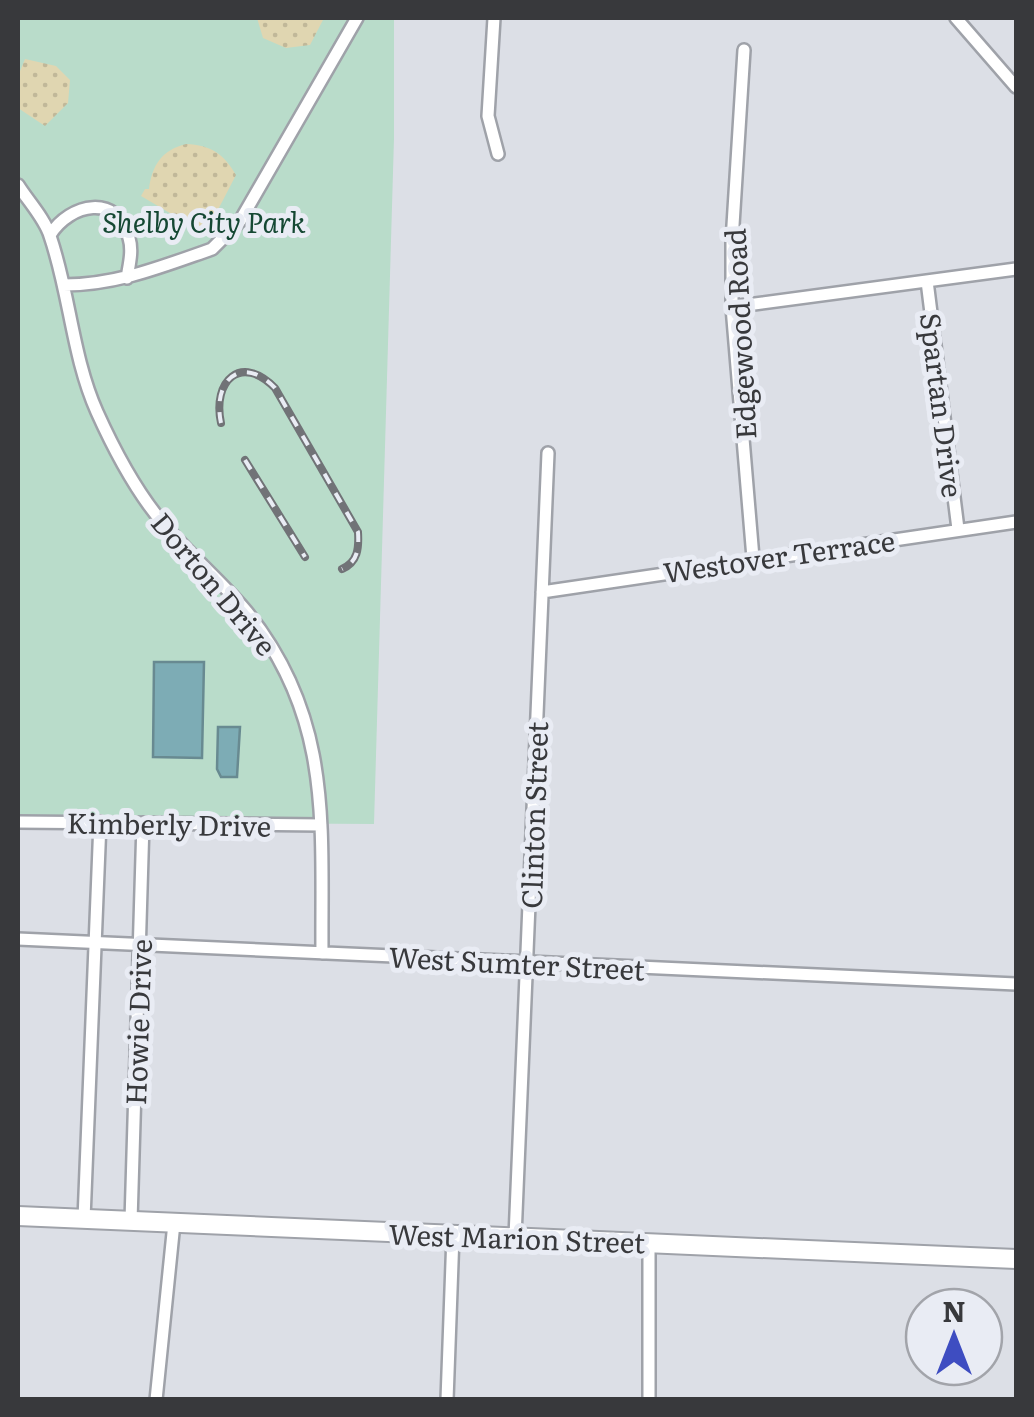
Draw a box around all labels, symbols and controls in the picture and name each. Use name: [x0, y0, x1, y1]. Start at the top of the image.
park label: Shelby City Park: [102, 200, 306, 242]
street label: Edgewood Road: [712, 227, 766, 441]
street label: Spartan Drive: [911, 310, 975, 500]
street label: Dorton Drive: [142, 502, 288, 664]
street label: Westover Terrace: [661, 518, 897, 592]
street label: Clinton Street: [509, 720, 557, 909]
street label: Kimberly Drive: [66, 800, 272, 846]
street label: West Sumter Street: [388, 934, 647, 990]
street label: Howie Drive: [113, 938, 161, 1106]
street label: West Marion Street: [388, 1212, 647, 1262]
north arrow: [904, 1287, 1004, 1387]
text: N: [942, 1289, 966, 1331]

